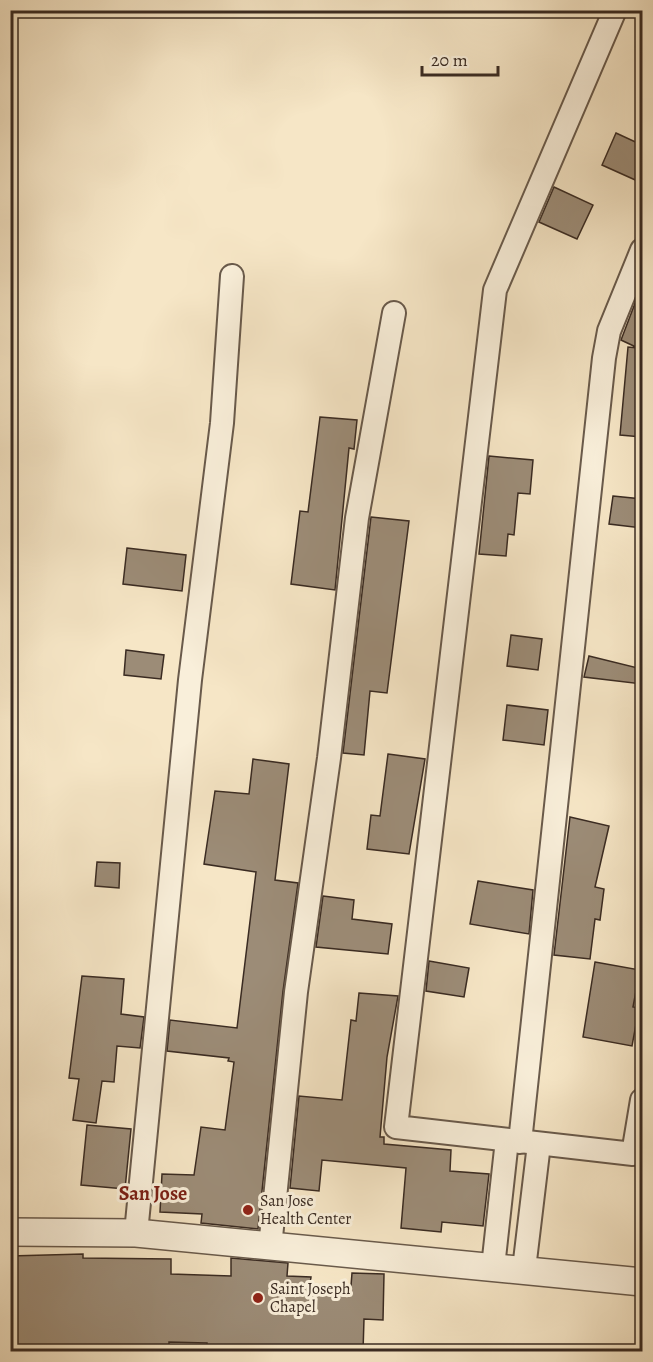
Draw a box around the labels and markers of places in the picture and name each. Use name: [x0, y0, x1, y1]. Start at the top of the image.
place label: San Jose Health Center: [260, 1190, 351, 1230]
marker: San Jose Health Center: [241, 1203, 255, 1217]
place label: Saint Joseph Chapel: [270, 1278, 351, 1318]
marker: Saint Joseph Chapel: [251, 1291, 265, 1305]

